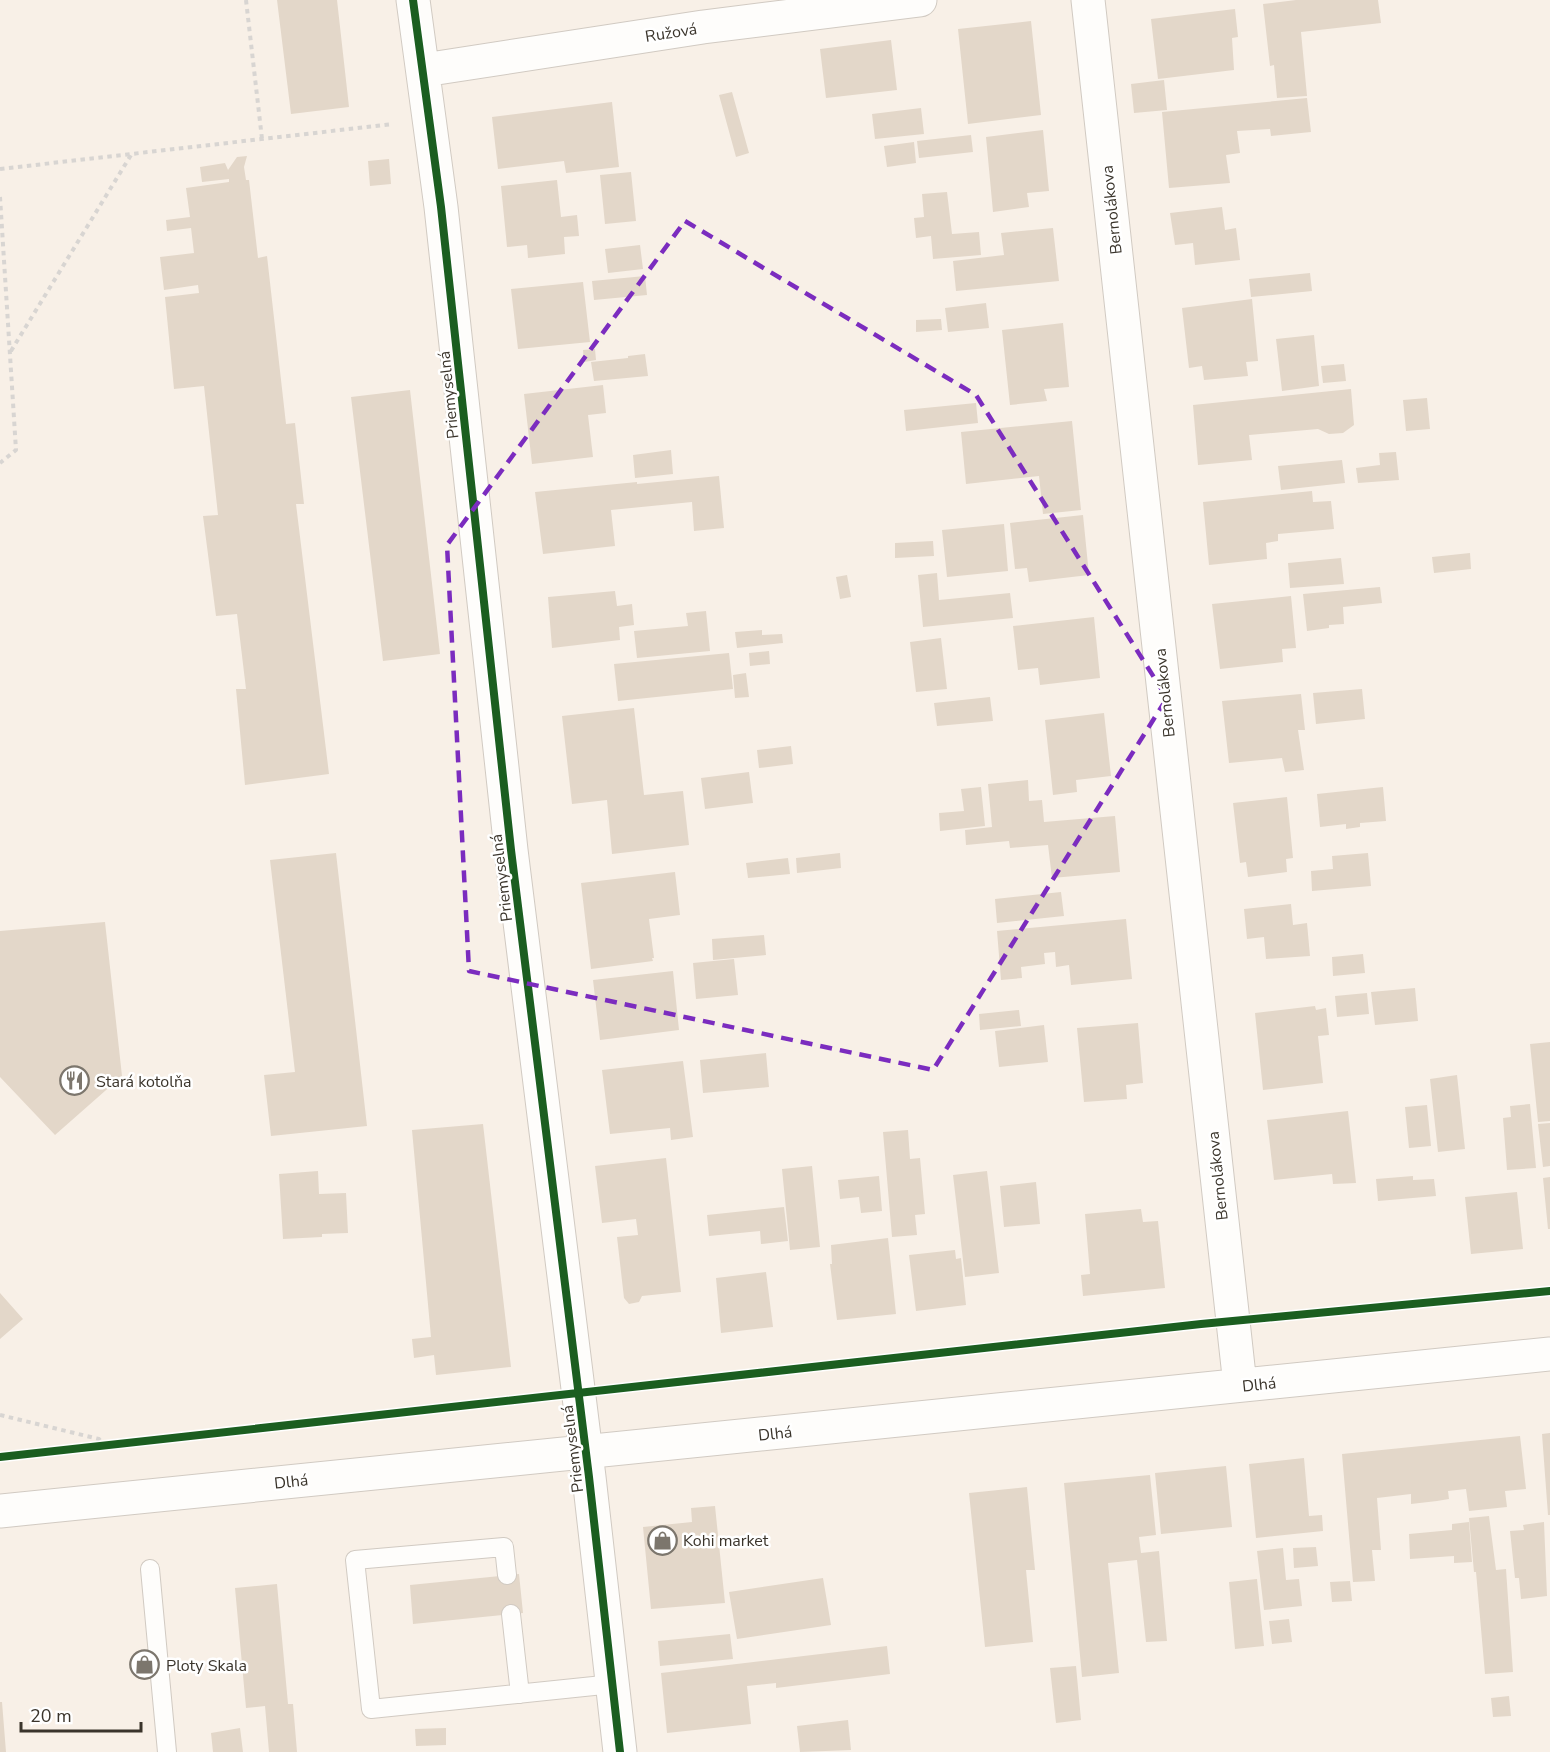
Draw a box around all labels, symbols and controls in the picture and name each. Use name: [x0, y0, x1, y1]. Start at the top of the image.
street label: Ružová: [644, 18, 699, 48]
street label: Bernolákova: [1096, 164, 1128, 256]
street label: Priemyselná: [433, 350, 465, 440]
street label: Bernolákova: [1149, 647, 1181, 739]
street label: Priemyselná: [486, 833, 518, 923]
restaurant icon: Stará kotolňa: [59, 1065, 91, 1097]
place label: Stará kotolňa: [96, 1071, 191, 1093]
street label: Bernolákova: [1202, 1130, 1234, 1222]
street label: Dlhá: [1241, 1372, 1277, 1398]
street label: Priemyselná: [557, 1404, 589, 1494]
street label: Dlhá: [757, 1421, 793, 1447]
street label: Dlhá: [273, 1469, 309, 1495]
shop icon: Kohi market: [646, 1524, 678, 1556]
place label: Kohi market: [683, 1530, 769, 1552]
shop icon: Ploty Skala: [129, 1649, 161, 1681]
place label: Ploty Skala: [166, 1655, 247, 1677]
scale bar: [21, 1695, 141, 1733]
text: 20 m: [30, 1704, 72, 1728]

